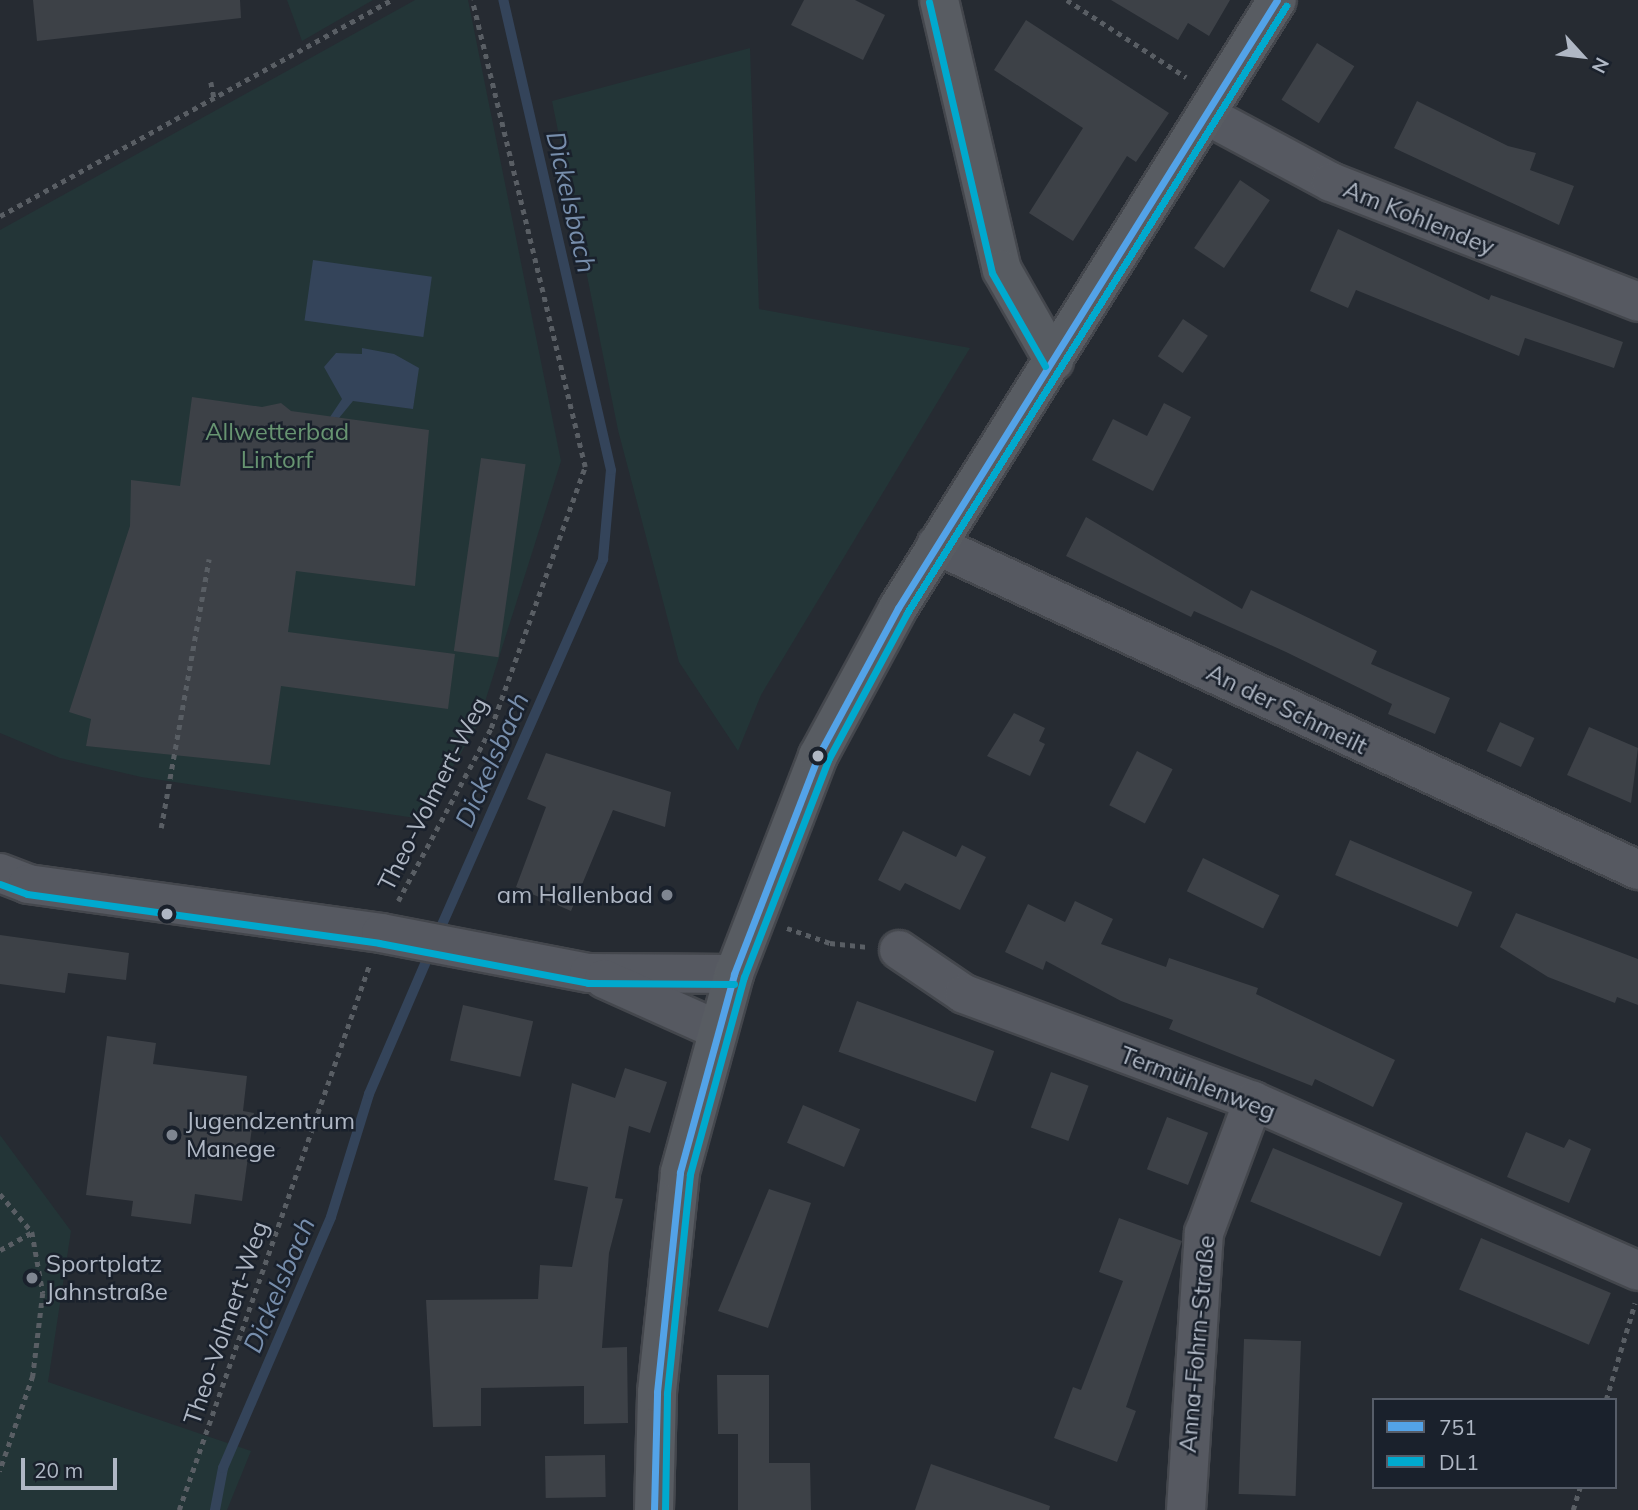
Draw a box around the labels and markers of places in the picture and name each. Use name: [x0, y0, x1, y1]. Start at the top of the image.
unlabelled marker: [811, 749, 825, 763]
place label: am Hallenbad: [497, 881, 653, 909]
marker: am Hallenbad: [659, 887, 675, 903]
unlabelled marker: [160, 907, 174, 921]
place label: Jugendzentrum Manege: [186, 1107, 355, 1163]
marker: Jugendzentrum Manege: [164, 1127, 180, 1143]
place label: Sportplatz Jahnstraße: [46, 1250, 168, 1306]
marker: Sportplatz Jahnstraße: [24, 1270, 40, 1286]

